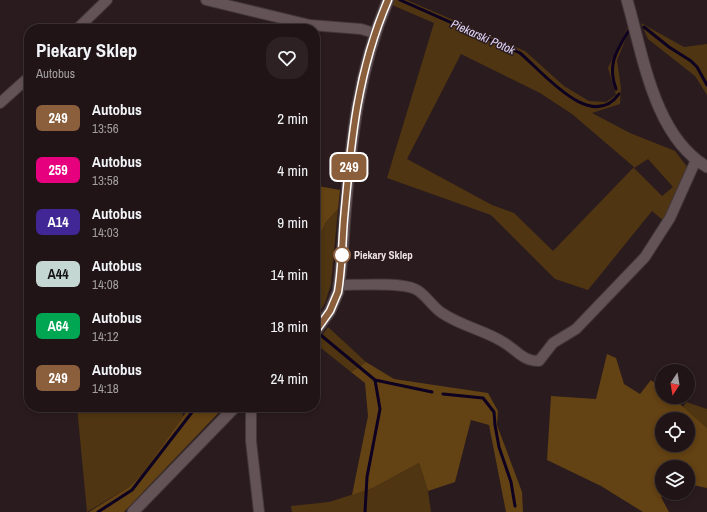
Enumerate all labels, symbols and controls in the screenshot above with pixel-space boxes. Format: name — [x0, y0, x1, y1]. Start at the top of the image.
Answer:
water label: Piekarski Potok — [448, 16, 519, 59]
text: Piekary Sklep — [36, 37, 137, 63]
button: heart — [266, 37, 308, 79]
text: Autobus — [36, 65, 75, 82]
text: Autobus — [92, 99, 142, 120]
text: 2 min — [277, 108, 308, 129]
text: 249 — [48, 109, 68, 127]
text: 13:56 — [92, 120, 119, 137]
text: Autobus — [92, 151, 142, 172]
line badge: 249 — [326, 154, 372, 180]
text: 249 — [339, 158, 359, 176]
text: 4 min — [277, 160, 308, 181]
text: 259 — [48, 161, 68, 179]
text: 13:58 — [92, 172, 119, 189]
text: Autobus — [92, 203, 142, 224]
text: 9 min — [277, 212, 308, 233]
text: A14 — [47, 213, 69, 231]
text: 14:03 — [92, 224, 119, 241]
marker: Piekary Sklep — [333, 246, 351, 264]
place label: Piekary Sklep — [354, 248, 413, 262]
text: Autobus — [92, 255, 142, 276]
text: 14 min — [270, 264, 308, 285]
text: A44 — [47, 265, 69, 283]
text: 14:08 — [92, 276, 119, 293]
text: Autobus — [92, 307, 142, 328]
text: 18 min — [270, 316, 308, 337]
text: A64 — [47, 317, 69, 335]
text: 14:12 — [92, 328, 119, 345]
text: Autobus — [92, 359, 142, 380]
north arrow — [655, 364, 695, 404]
map controls — [655, 364, 695, 500]
text: 24 min — [270, 368, 308, 389]
text: 249 — [48, 369, 68, 387]
text: 14:18 — [92, 380, 119, 397]
button: locate — [655, 412, 695, 452]
button: layers — [655, 460, 695, 500]

